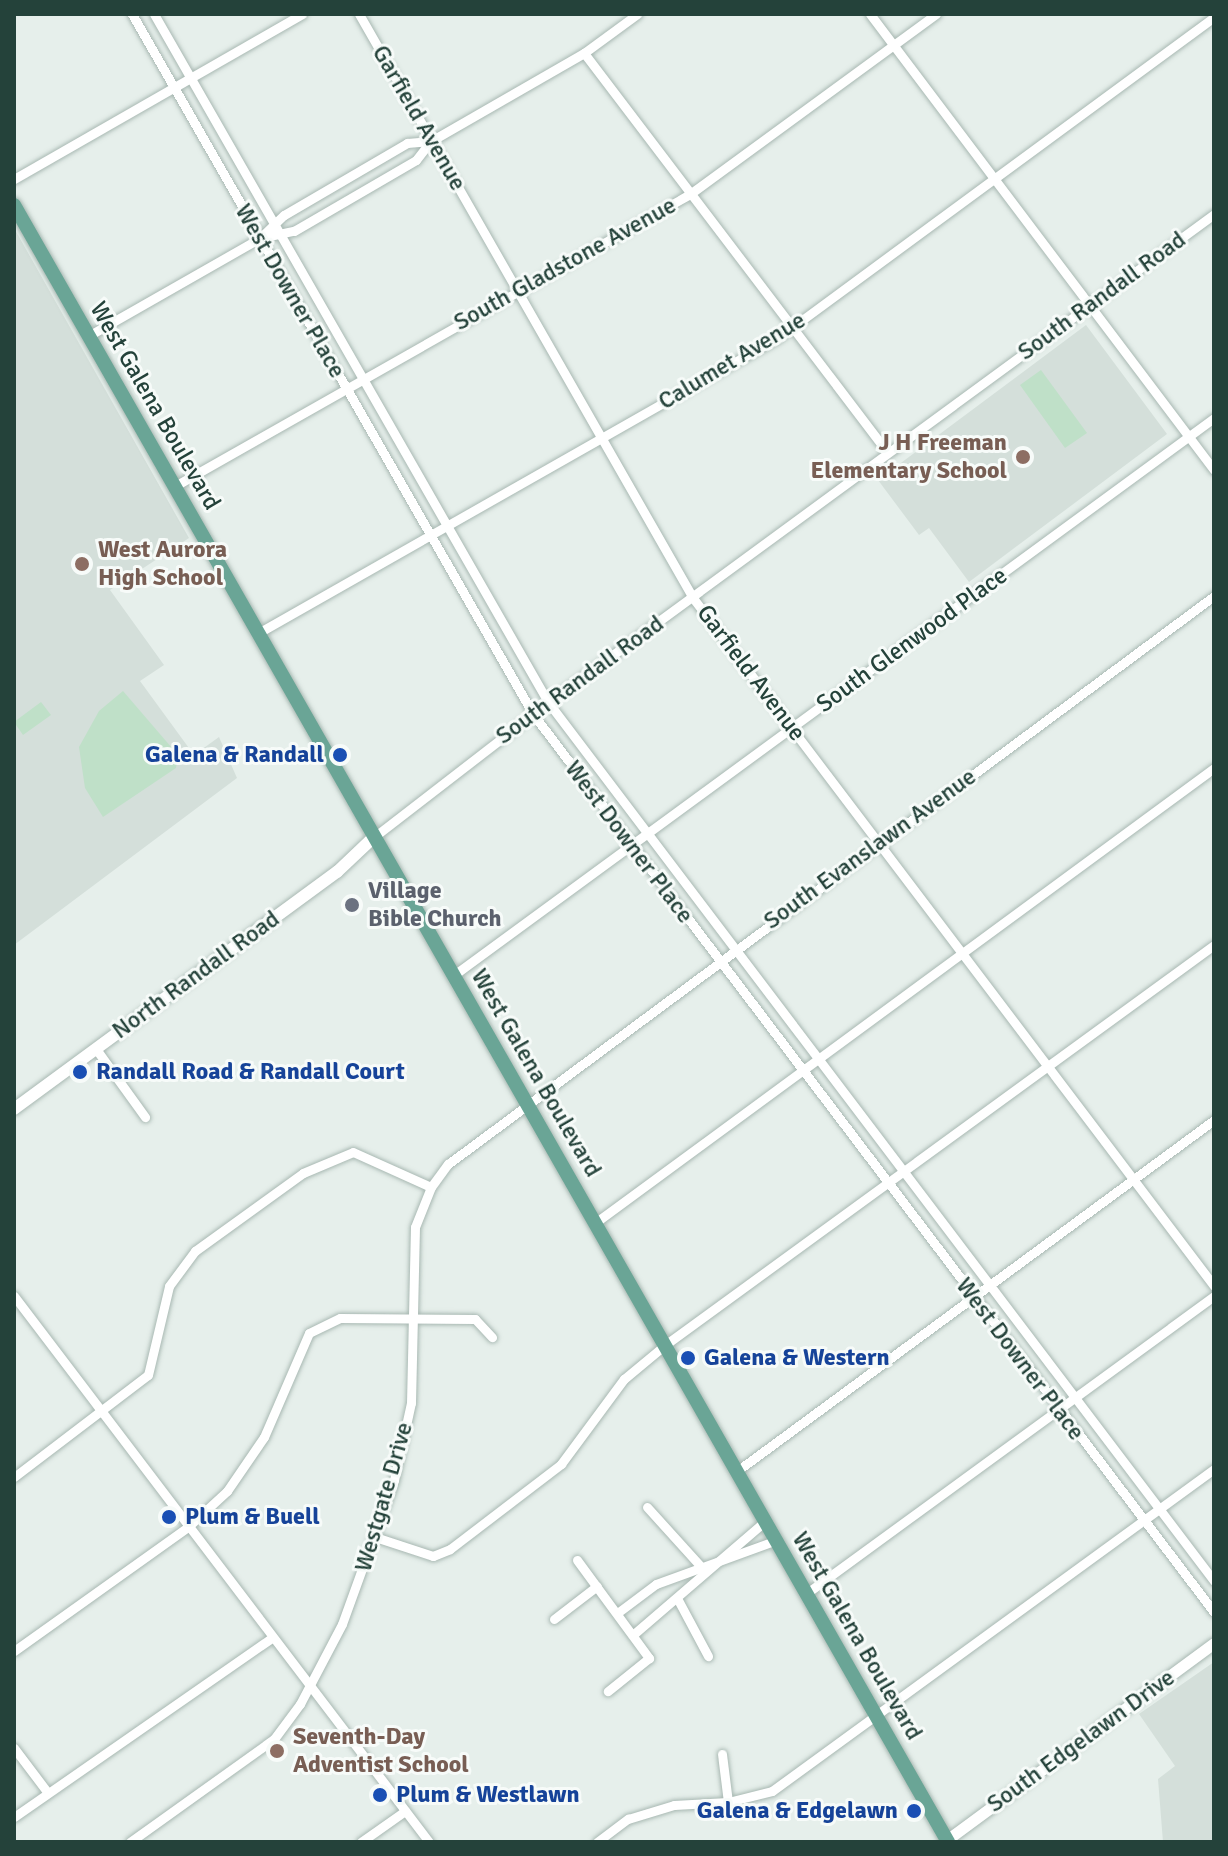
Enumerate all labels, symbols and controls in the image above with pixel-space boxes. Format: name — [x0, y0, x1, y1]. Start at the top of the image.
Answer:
street label: Garfield Avenue — [366, 40, 472, 196]
street label: South Gladstone Avenue — [449, 191, 681, 337]
street label: West Downer Place — [229, 199, 351, 383]
street label: South Randall Road — [1012, 225, 1192, 367]
street label: West Galena Boulevard — [84, 297, 226, 515]
street label: Calumet Avenue — [653, 306, 811, 416]
place label: J H Freeman Elementary School — [810, 429, 1007, 485]
marker: J H Freeman Elementary School — [1014, 448, 1032, 466]
place label: West Aurora High School — [98, 536, 227, 592]
marker: West Aurora High School — [73, 555, 91, 573]
street label: South Glenwood Place — [811, 561, 1013, 719]
street label: Garfield Avenue — [690, 599, 812, 747]
street label: South Randall Road — [490, 609, 670, 751]
place label: Galena & Randall — [145, 741, 324, 769]
marker: Galena & Randall — [331, 746, 349, 764]
street label: West Downer Place — [559, 755, 699, 929]
street label: South Evanslawn Avenue — [758, 762, 982, 936]
place label: Village Bible Church — [368, 877, 502, 933]
marker: Village Bible Church — [343, 896, 361, 914]
street label: North Randall Road — [107, 905, 285, 1045]
street label: West Galena Boulevard — [465, 964, 607, 1182]
place label: Randall Road & Randall Court — [96, 1058, 405, 1086]
marker: Randall Road & Randall Court — [71, 1063, 89, 1081]
street label: West Downer Place — [950, 1272, 1090, 1446]
place label: Galena & Western — [704, 1344, 890, 1372]
marker: Galena & Western — [679, 1349, 697, 1367]
street label: Westgate Drive — [349, 1419, 419, 1575]
place label: Plum & Buell — [185, 1503, 320, 1531]
marker: Plum & Buell — [160, 1508, 178, 1526]
street label: West Galena Boulevard — [786, 1527, 928, 1745]
street label: South Edgelawn Drive — [982, 1663, 1180, 1819]
place label: Seventh-Day Adventist School — [293, 1723, 469, 1779]
marker: Seventh-Day Adventist School — [268, 1742, 286, 1760]
place label: Plum & Westlawn — [396, 1781, 580, 1809]
marker: Plum & Westlawn — [371, 1786, 389, 1804]
place label: Galena & Edgelawn — [697, 1797, 898, 1825]
marker: Galena & Edgelawn — [905, 1802, 923, 1820]

